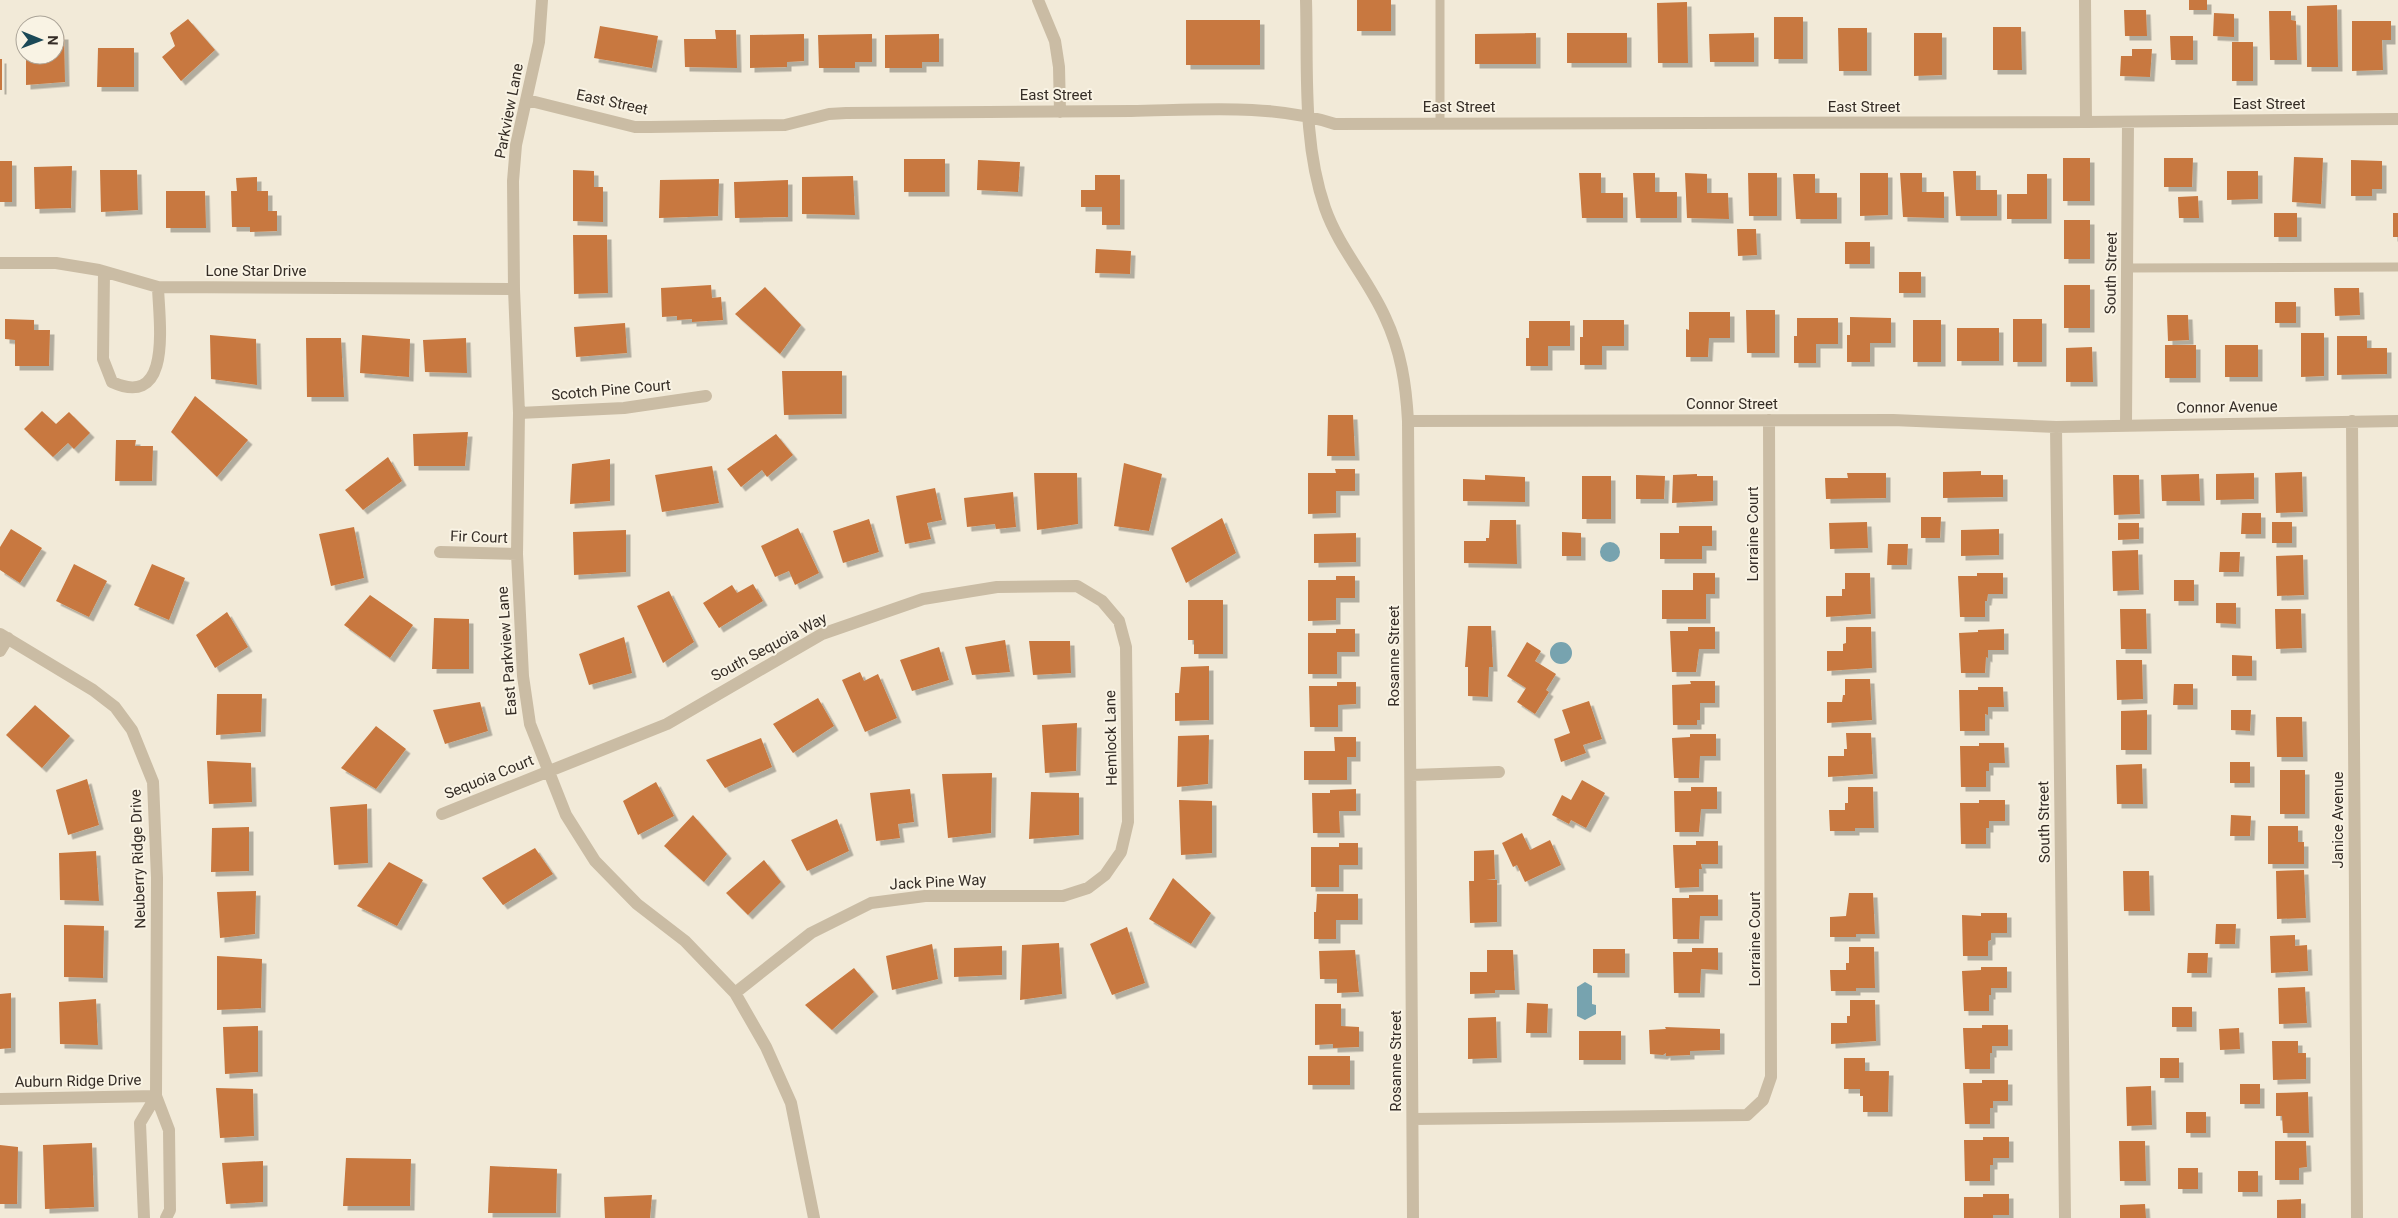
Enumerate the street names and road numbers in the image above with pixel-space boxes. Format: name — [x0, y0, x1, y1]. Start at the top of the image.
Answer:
street label: Parkview Lane — [491, 62, 527, 160]
street label: East Street — [575, 86, 649, 118]
street label: East Street — [1020, 86, 1092, 104]
street label: East Street — [2233, 95, 2305, 113]
street label: East Street — [1423, 98, 1495, 116]
street label: East Street — [1828, 98, 1900, 116]
street label: South Street — [2101, 232, 2121, 314]
street label: Lone Star Drive — [205, 262, 307, 280]
street label: Scotch Pine Court — [550, 376, 672, 404]
street label: Connor Street — [1686, 395, 1778, 413]
street label: Connor Avenue — [2176, 397, 2278, 417]
street label: Lorraine Court — [1744, 486, 1762, 582]
street label: Fir Court — [450, 527, 508, 547]
street label: East Parkview Lane — [493, 586, 520, 716]
street label: Rosanne Street — [1385, 605, 1403, 707]
street label: South Sequoia Way — [708, 609, 830, 685]
street label: Hemlock Lane — [1101, 690, 1121, 786]
street label: Sequoia Court — [442, 751, 536, 803]
street label: Janice Avenue — [2329, 771, 2347, 868]
street label: South Street — [2034, 781, 2054, 863]
street label: Neuberry Ridge Drive — [127, 789, 149, 929]
street label: Jack Pine Way — [889, 870, 987, 894]
street label: Lorraine Court — [1746, 891, 1764, 987]
street label: Rosanne Street — [1387, 1010, 1405, 1112]
street label: Auburn Ridge Drive — [14, 1071, 142, 1091]

